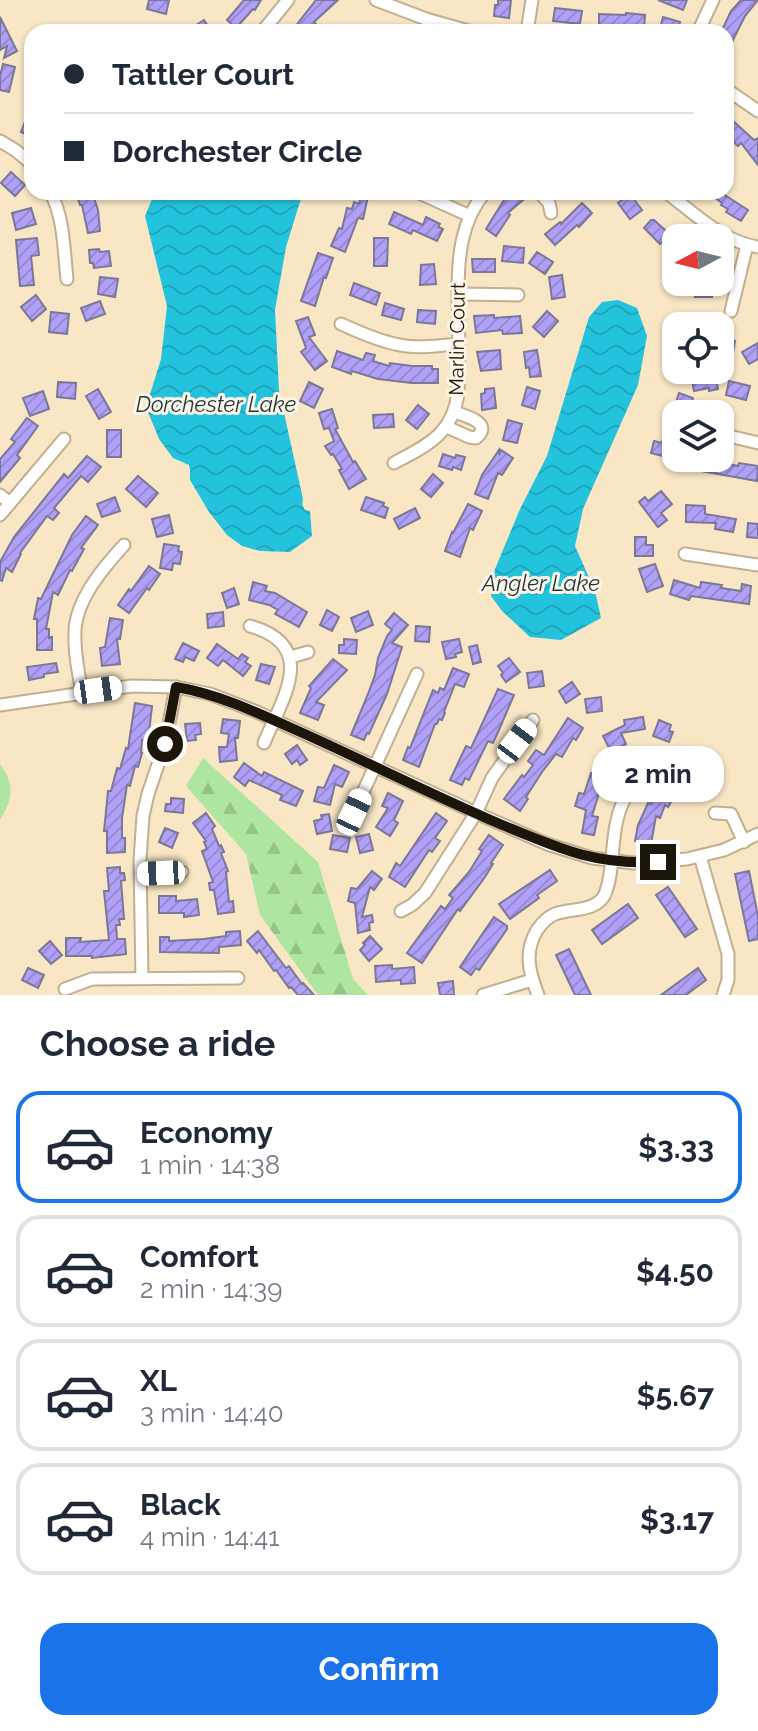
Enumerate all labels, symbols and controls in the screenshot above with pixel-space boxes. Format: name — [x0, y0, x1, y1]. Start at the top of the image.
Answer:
text: Tattler Court — [112, 57, 294, 92]
text: Dorchester Circle — [112, 134, 362, 169]
north arrow — [662, 224, 734, 296]
map controls — [662, 224, 734, 472]
street label: Marlin Court — [444, 282, 470, 396]
button: locate — [662, 312, 734, 384]
water label: Dorchester Lake — [136, 391, 296, 417]
button: layers — [662, 400, 734, 472]
water label: Angler Lake — [481, 570, 600, 596]
car — [73, 675, 123, 705]
car — [493, 715, 541, 767]
route start — [147, 726, 183, 762]
callout: 2 min — [592, 746, 724, 802]
text: 2 min — [624, 759, 692, 789]
car — [333, 785, 375, 839]
route end — [640, 844, 676, 880]
car — [137, 860, 185, 886]
text: Choose a ride — [40, 1022, 275, 1064]
icon: car — [44, 1111, 116, 1183]
text: Economy — [140, 1115, 273, 1150]
text: $3.33 — [638, 1130, 714, 1165]
text: 1 min · 14:38 — [140, 1150, 280, 1180]
icon: car — [44, 1235, 116, 1307]
text: Comfort — [140, 1239, 259, 1274]
text: $4.50 — [636, 1254, 714, 1289]
text: 2 min · 14:39 — [140, 1274, 282, 1304]
icon: car — [44, 1359, 116, 1431]
text: XL — [140, 1363, 177, 1398]
text: $5.67 — [637, 1378, 714, 1413]
text: 3 min · 14:40 — [140, 1398, 284, 1428]
icon: car — [44, 1483, 116, 1555]
text: Black — [140, 1487, 221, 1522]
text: $3.17 — [640, 1502, 714, 1537]
text: 4 min · 14:41 — [140, 1522, 279, 1552]
button: Confirm — [40, 1623, 718, 1715]

